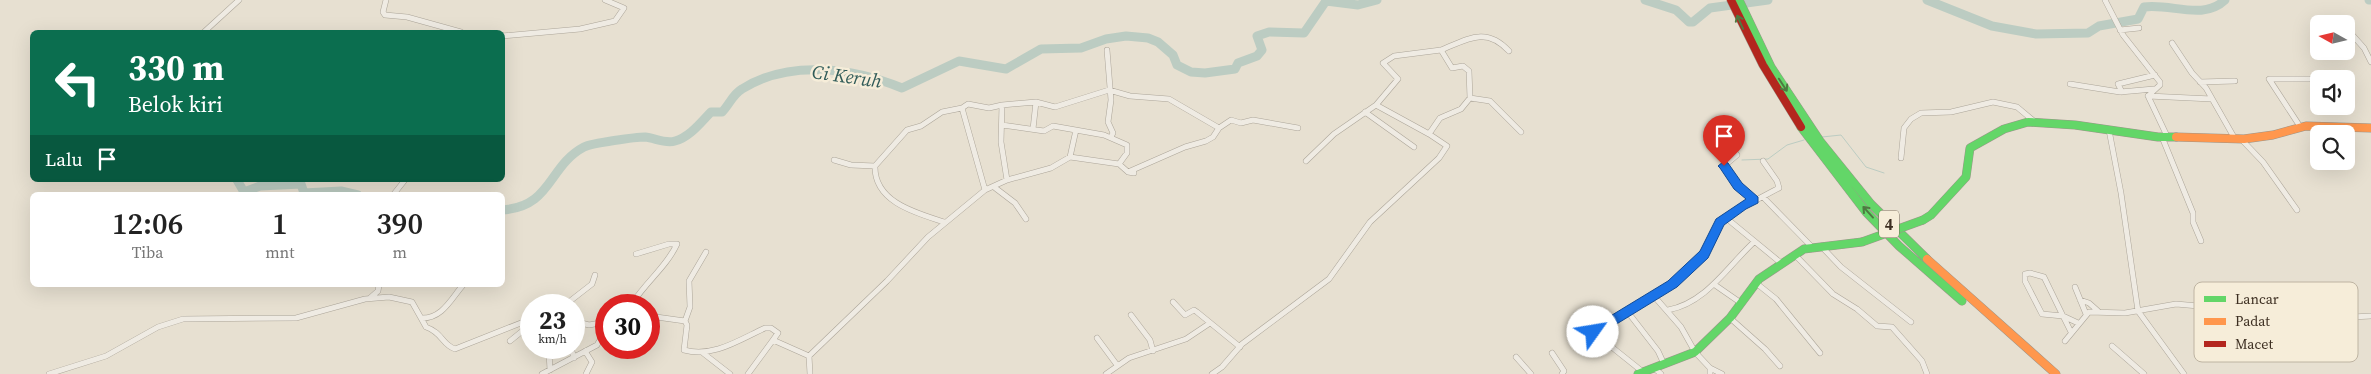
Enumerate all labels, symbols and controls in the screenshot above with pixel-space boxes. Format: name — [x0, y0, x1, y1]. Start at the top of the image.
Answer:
one-way arrow — [1734, 15, 1744, 30]
north arrow — [2310, 15, 2355, 60]
map controls — [2310, 15, 2355, 170]
text: 330 m — [128, 44, 224, 92]
icon: left — [45, 50, 110, 115]
water label: Ci Keruh — [810, 58, 884, 94]
button: sound — [2310, 70, 2355, 115]
one-way arrow — [1778, 78, 1788, 92]
text: Belok kiri — [128, 89, 223, 119]
pin — [1703, 115, 1745, 166]
icon: arrive — [1710, 122, 1738, 150]
button: search — [2310, 125, 2355, 170]
icon: arrive — [93, 145, 121, 173]
text: Lalu — [45, 146, 83, 172]
text: 12:06 — [112, 203, 183, 244]
text: 1 — [272, 203, 288, 244]
text: 390 — [376, 203, 423, 244]
one-way arrow — [1862, 206, 1873, 219]
road number: 4 — [1879, 210, 1899, 238]
text: Tiba — [132, 241, 163, 263]
text: mnt — [265, 241, 294, 263]
text: m — [392, 241, 407, 263]
legend — [2194, 282, 2358, 362]
text: Lancar — [2235, 289, 2279, 309]
speed limit sign: 30 — [595, 294, 660, 359]
text: 23 — [539, 303, 566, 337]
position arrow — [1566, 305, 1618, 357]
text: Padat — [2235, 311, 2270, 331]
text: km/h — [538, 331, 567, 347]
text: Macet — [2235, 334, 2273, 354]

